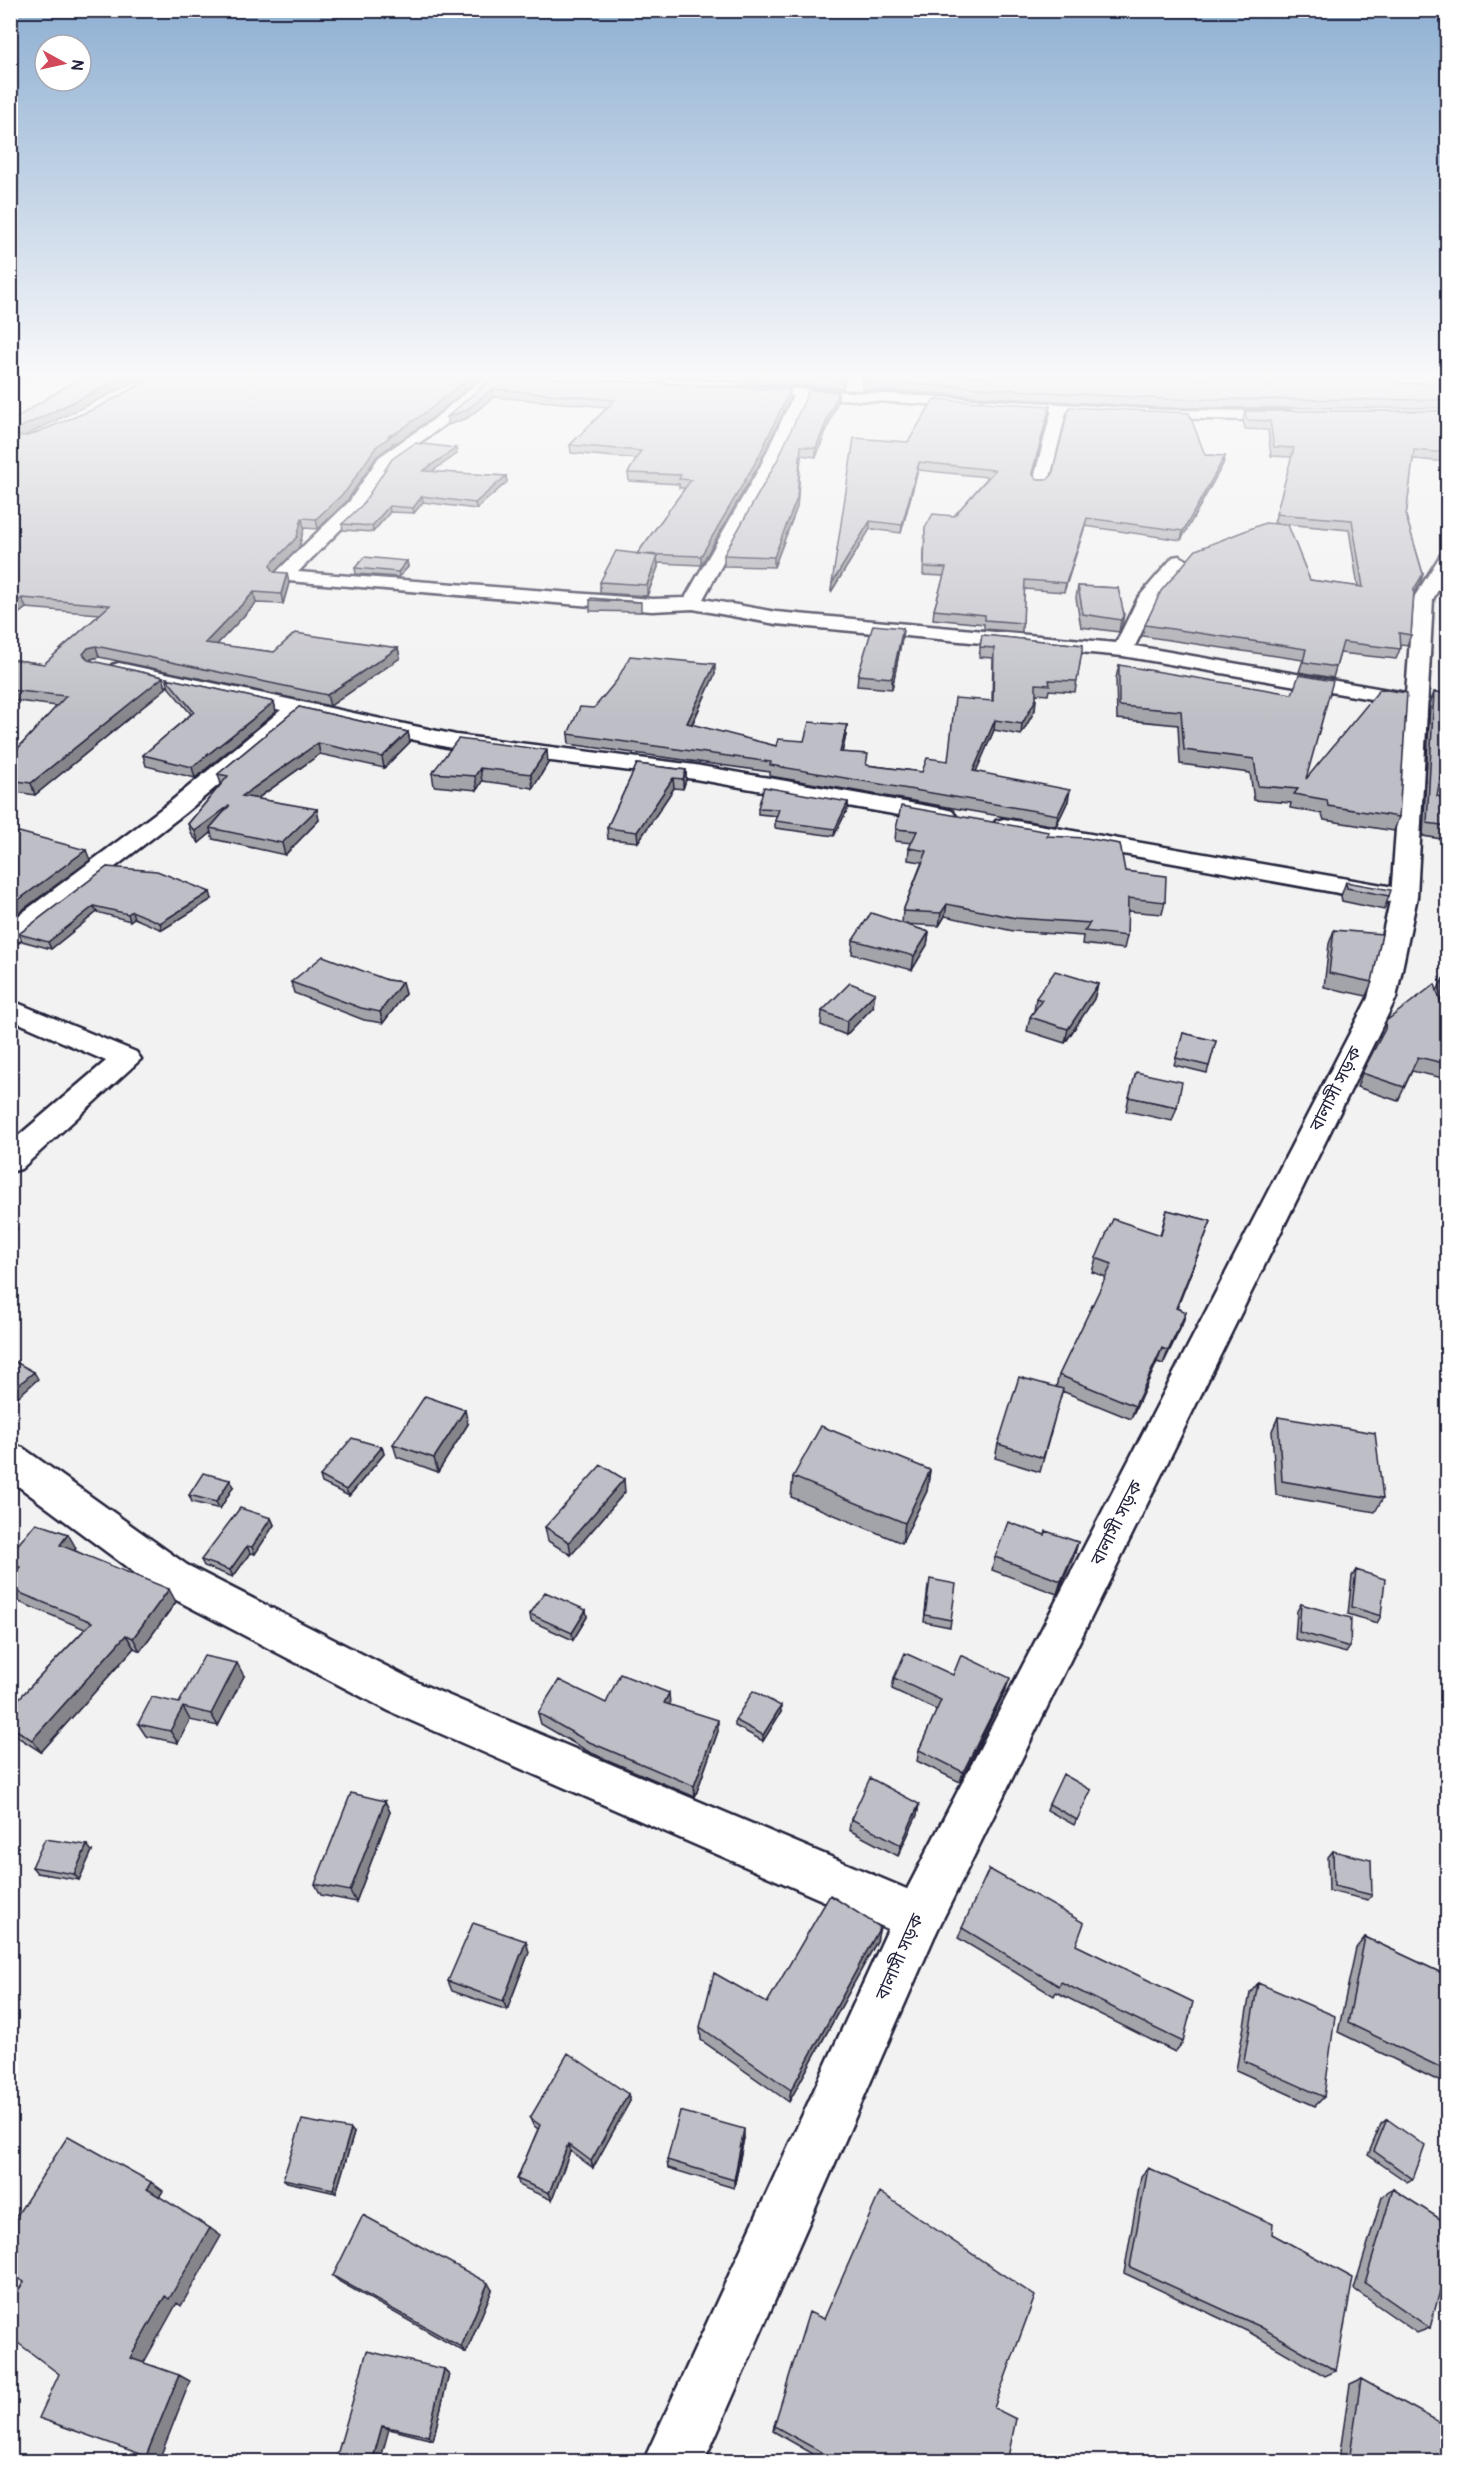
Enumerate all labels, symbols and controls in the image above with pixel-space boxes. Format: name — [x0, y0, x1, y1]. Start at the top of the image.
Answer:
north arrow — [33, 33, 93, 93]
text: N — [66, 58, 88, 72]
street label: বালাসী সড়ক — [1304, 1042, 1367, 1136]
street label: বালাসী সড়ক — [1085, 1476, 1148, 1570]
street label: বালাসী সড়ক — [870, 1910, 929, 2005]

